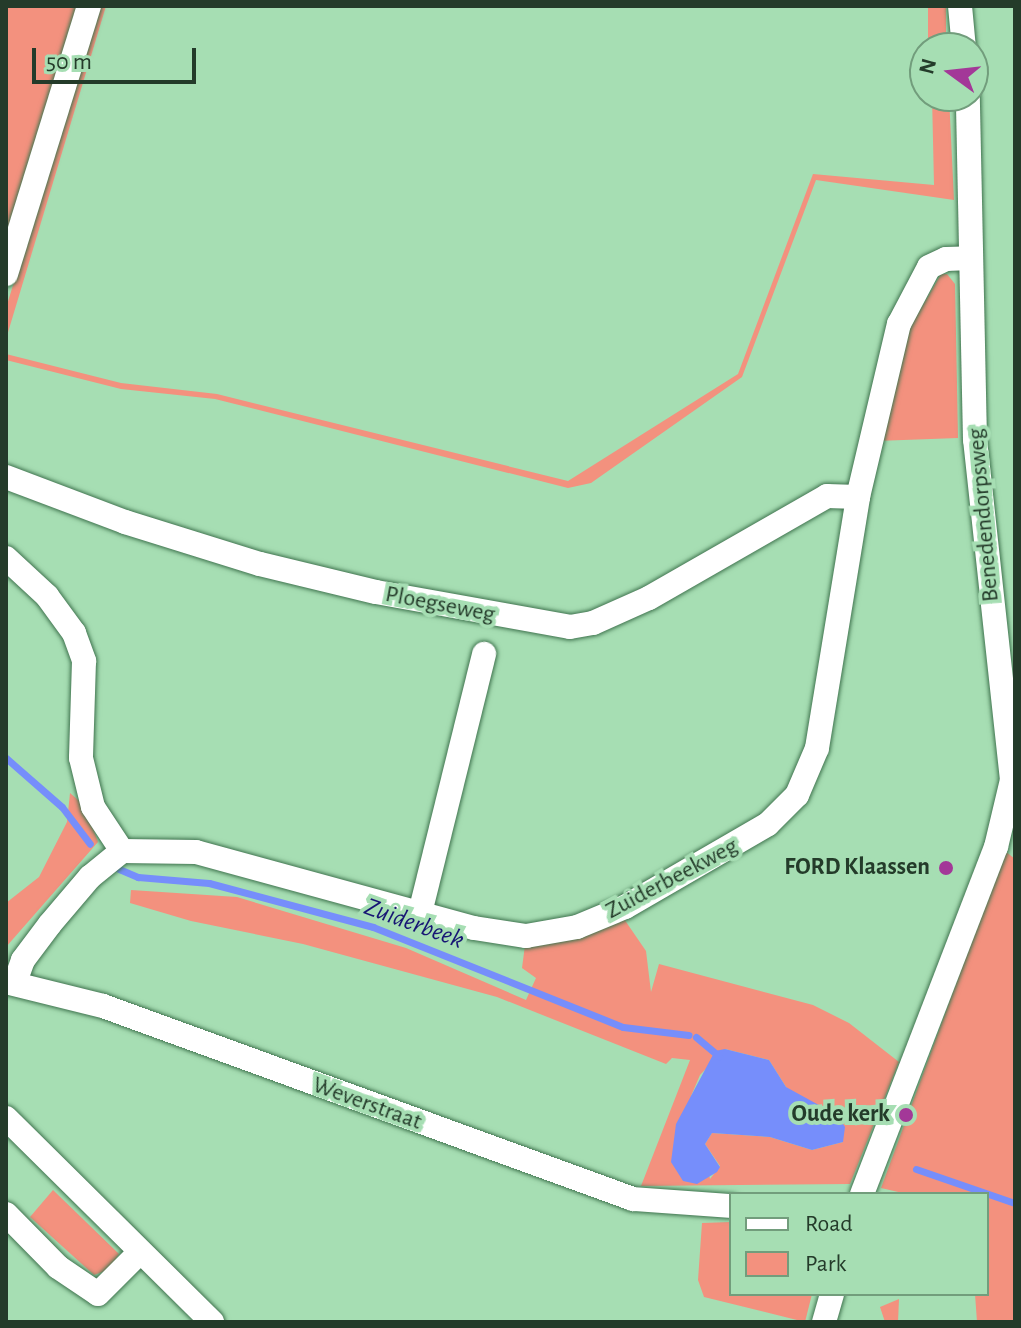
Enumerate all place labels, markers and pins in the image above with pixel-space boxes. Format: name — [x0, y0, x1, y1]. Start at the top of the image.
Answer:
place label: FORD Klaassen — [784, 854, 930, 882]
marker: FORD Klaassen — [937, 859, 955, 877]
place label: Oude kerk — [792, 1101, 890, 1129]
marker: Oude kerk — [897, 1106, 915, 1124]

